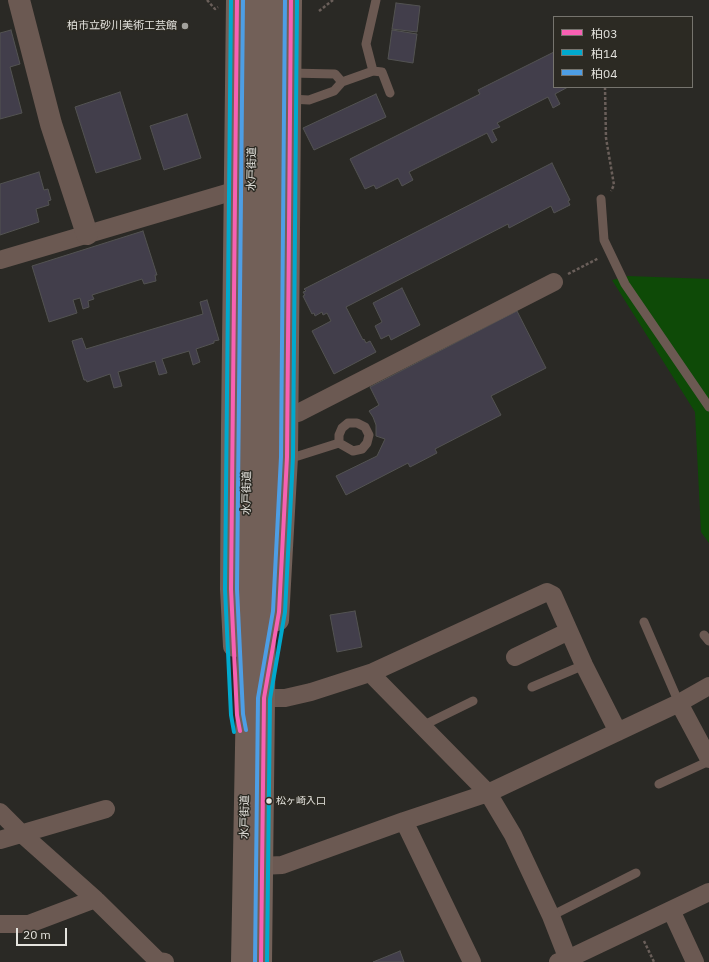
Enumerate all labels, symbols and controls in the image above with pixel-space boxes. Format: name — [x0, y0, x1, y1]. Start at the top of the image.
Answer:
legend — [553, 16, 693, 88]
place label: 柏市立砂川美術工芸館 — [67, 19, 177, 33]
marker: 柏市立砂川美術工芸館 — [180, 21, 190, 31]
text: 柏03 — [591, 26, 617, 41]
text: 柏14 — [591, 46, 617, 61]
text: 柏04 — [591, 66, 617, 81]
street label: 水戸街道 — [245, 147, 259, 191]
street label: 水戸街道 — [240, 471, 254, 515]
street label: 水戸街道 — [238, 795, 252, 839]
place label: 松ヶ崎入口 — [276, 795, 326, 807]
marker: 松ヶ崎入口 — [264, 796, 274, 806]
scale bar — [18, 920, 69, 946]
text: 20 m — [23, 927, 51, 942]

